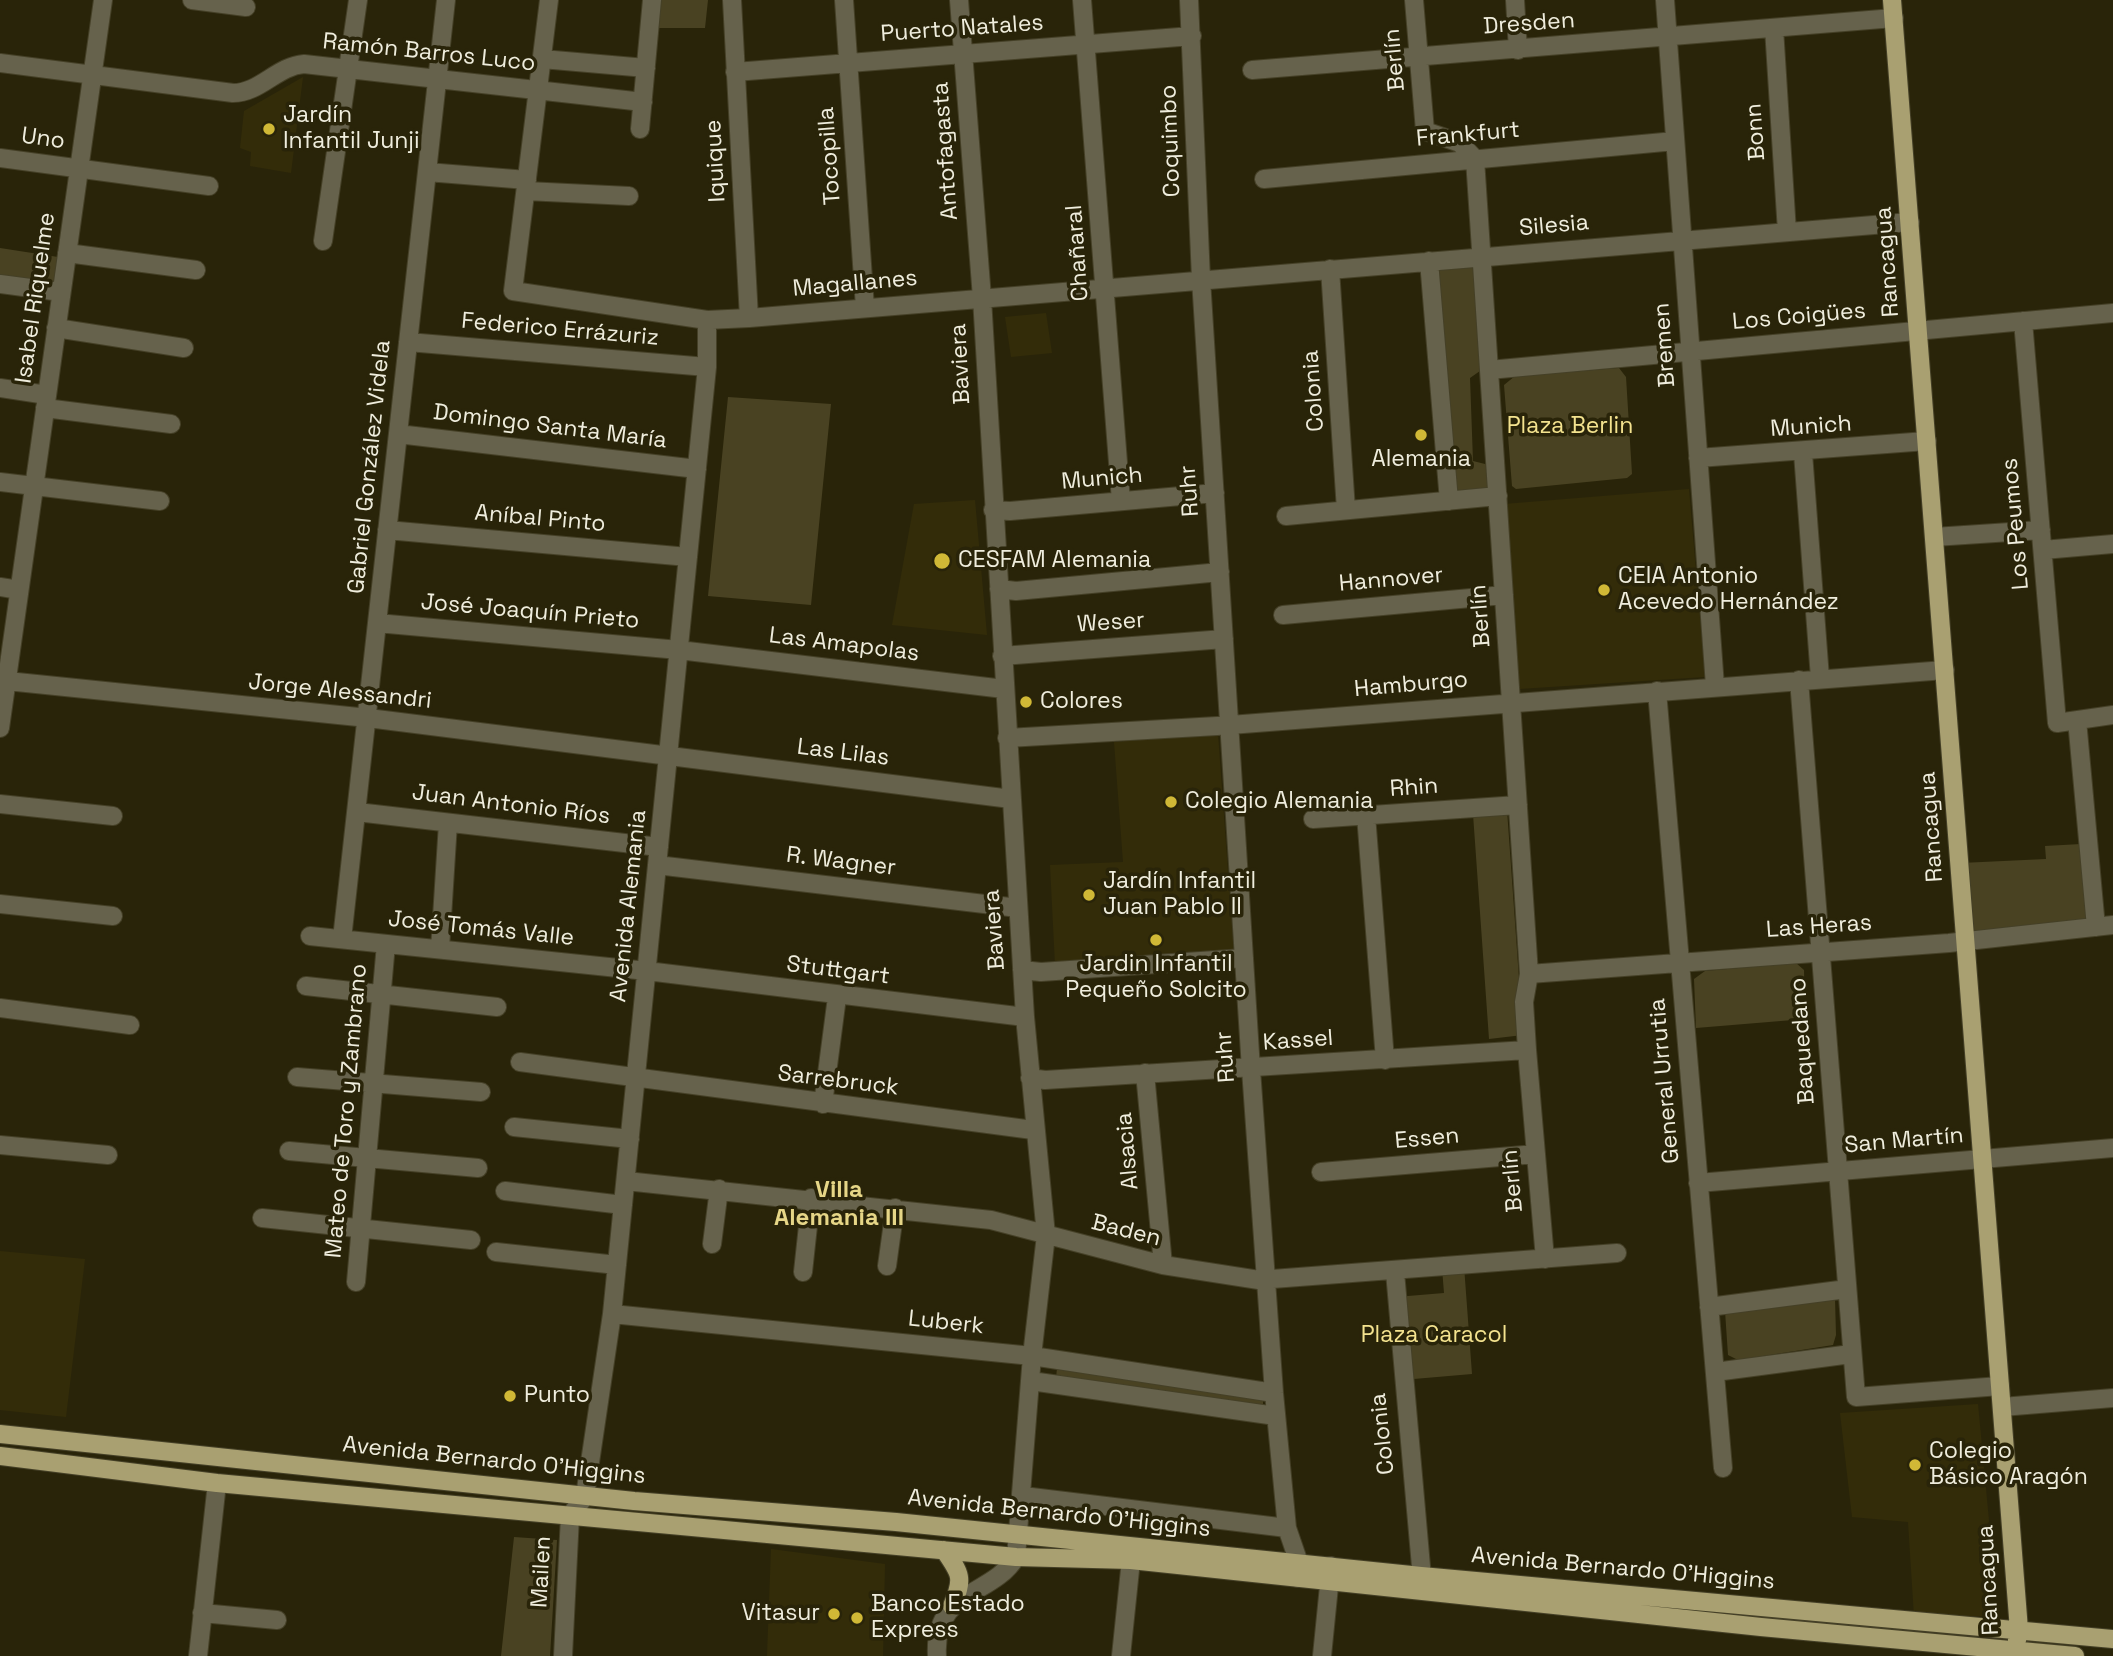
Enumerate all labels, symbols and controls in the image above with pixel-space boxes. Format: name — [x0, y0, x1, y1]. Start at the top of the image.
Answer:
street label: Dresden — [1482, 7, 1576, 41]
street label: Puerto Natales — [880, 10, 1044, 48]
street label: Berlín — [1379, 27, 1411, 93]
street label: Ramón Barros Luco — [321, 28, 537, 78]
street label: Antofagasta — [927, 81, 965, 221]
street label: Coquimbo — [1155, 84, 1187, 198]
place label: Jardín Infantil Junji — [283, 102, 420, 156]
street label: Bonn — [1740, 102, 1772, 162]
street label: Tocopilla — [813, 106, 847, 206]
street label: Frankfurt — [1415, 117, 1521, 153]
street label: Iquique — [700, 119, 732, 203]
marker: Jardín Infantil Junji — [261, 121, 277, 137]
street label: Uno — [19, 122, 67, 156]
street label: Chañaral — [1061, 204, 1095, 302]
street label: Rancagua — [1870, 206, 1906, 318]
street label: Silesia — [1518, 209, 1590, 243]
street label: Isabel Riquelme — [10, 211, 62, 385]
street label: Magallanes — [791, 265, 919, 303]
street label: Los Coigües — [1731, 297, 1867, 337]
street label: Bremen — [1648, 302, 1682, 388]
street label: Federico Errázuriz — [460, 308, 660, 352]
street label: Baviera — [945, 323, 977, 405]
street label: Gabriel González Videla — [343, 339, 397, 595]
street label: Colonia — [1297, 349, 1331, 433]
street label: Domingo Santa María — [432, 399, 668, 455]
street label: Munich — [1769, 410, 1853, 444]
park label: Plaza Berlin — [1507, 413, 1633, 441]
marker: Alemania — [1413, 427, 1429, 443]
place label: Alemania — [1371, 446, 1471, 474]
street label: Los Peumos — [1997, 457, 2035, 591]
street label: Munich — [1060, 462, 1144, 496]
street label: Ruhr — [1174, 464, 1206, 518]
street label: Aníbal Pinto — [473, 500, 607, 538]
place label: CESFAM Alemania — [958, 547, 1151, 575]
marker: CESFAM Alemania — [932, 551, 952, 571]
street label: Hannover — [1338, 562, 1444, 598]
place label: CEIA Antonio Acevedo Hernández — [1618, 563, 1839, 617]
marker: CEIA Antonio Acevedo Hernández — [1596, 582, 1612, 598]
street label: Berlín — [1465, 584, 1497, 648]
street label: José Joaquín Prieto — [420, 589, 640, 635]
street label: Weser — [1076, 607, 1146, 639]
street label: Las Amapolas — [767, 622, 921, 668]
street label: Hamburgo — [1353, 666, 1469, 704]
street label: Jorge Alessandri — [247, 669, 433, 715]
place label: Colores — [1040, 688, 1123, 716]
marker: Colores — [1018, 694, 1034, 710]
street label: Las Lilas — [795, 734, 891, 772]
street label: Rancagua — [1914, 771, 1950, 883]
street label: Rhin — [1389, 773, 1439, 803]
street label: Juan Antonio Ríos — [410, 779, 612, 831]
place label: Colegio Alemania — [1185, 788, 1373, 816]
marker: Colegio Alemania — [1163, 794, 1179, 810]
street label: Avenida Alemania — [605, 809, 653, 1003]
street label: R. Wagner — [785, 842, 897, 882]
place label: Jardín Infantil Juan Pablo II — [1103, 868, 1256, 922]
marker: Jardín Infantil Juan Pablo II — [1081, 887, 1097, 903]
street label: Baviera — [978, 889, 1012, 971]
street label: José Tomás Valle — [387, 906, 575, 952]
street label: Las Heras — [1765, 910, 1873, 944]
marker: Jardin Infantil Pequeño Solcito — [1148, 932, 1164, 948]
street label: Stuttgart — [785, 951, 891, 991]
place label: Jardin Infantil Pequeño Solcito — [1065, 951, 1247, 1005]
street label: Mateo de Toro y Zambrano — [320, 963, 374, 1259]
street label: Baquedano — [1785, 977, 1821, 1105]
street label: General Urrutia — [1644, 997, 1686, 1165]
street label: Kassel — [1262, 1025, 1334, 1057]
street label: Ruhr — [1210, 1030, 1242, 1084]
street label: Sarrebruck — [776, 1060, 900, 1102]
street label: Alsacia — [1111, 1111, 1145, 1191]
street label: Essen — [1393, 1122, 1461, 1156]
street label: San Martín — [1843, 1122, 1965, 1160]
street label: Berlín — [1497, 1148, 1529, 1214]
district label: Villa Alemania III — [774, 1176, 904, 1232]
street label: Baden — [1088, 1209, 1164, 1253]
street label: Luberk — [907, 1305, 985, 1341]
park label: Plaza Caracol — [1361, 1322, 1507, 1350]
place label: Punto — [524, 1382, 590, 1410]
marker: Punto — [502, 1388, 518, 1404]
street label: Colonia — [1365, 1392, 1401, 1476]
street label: Avenida Bernardo O'Higgins — [341, 1431, 647, 1491]
place label: Colegio Básico Aragón — [1929, 1438, 2088, 1492]
marker: Colegio Básico Aragón — [1907, 1457, 1923, 1473]
street label: Avenida Bernardo O'Higgins — [906, 1484, 1212, 1544]
street label: Rancagua — [1972, 1524, 2006, 1636]
street label: Mailen — [526, 1535, 558, 1609]
street label: Avenida Bernardo O'Higgins — [1470, 1542, 1776, 1596]
place label: Banco Estado Express — [871, 1591, 1025, 1645]
place label: Vitasur — [742, 1600, 820, 1628]
marker: Vitasur — [826, 1606, 842, 1622]
marker: Banco Estado Express — [849, 1610, 865, 1626]

